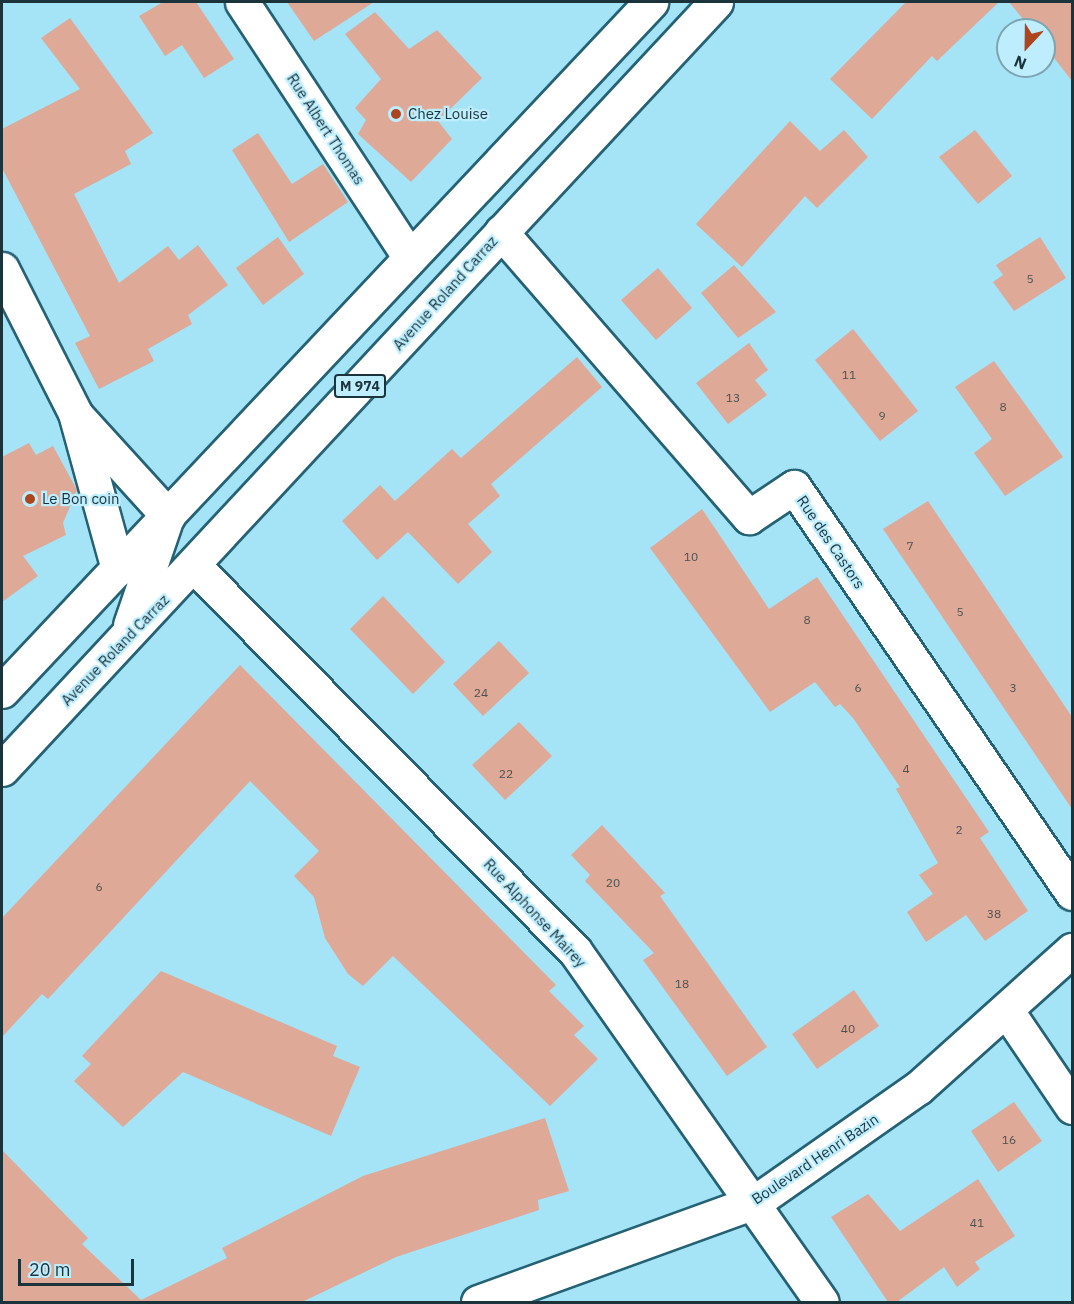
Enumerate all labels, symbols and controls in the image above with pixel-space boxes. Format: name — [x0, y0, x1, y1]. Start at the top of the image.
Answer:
north arrow — [996, 18, 1056, 78]
text: N — [1011, 51, 1029, 74]
street label: Rue Albert Thomas — [283, 70, 369, 188]
place label: Chez Louise — [408, 105, 488, 123]
marker: Chez Louise — [389, 107, 403, 121]
street label: Avenue Roland Carraz — [389, 232, 501, 354]
house number: 5 — [1026, 272, 1034, 286]
house number: 11 — [842, 368, 856, 382]
road number: M 974 — [333, 375, 387, 397]
house number: 13 — [726, 391, 740, 405]
house number: 8 — [999, 400, 1007, 414]
house number: 9 — [878, 409, 886, 423]
place label: Le Bon coin — [42, 490, 120, 508]
marker: Le Bon coin — [23, 492, 37, 506]
street label: Rue des Castors — [793, 492, 869, 592]
house number: 7 — [906, 539, 914, 553]
house number: 10 — [684, 550, 698, 564]
street label: Avenue Roland Carraz — [57, 591, 173, 709]
house number: 5 — [956, 605, 964, 619]
house number: 8 — [803, 613, 811, 627]
house number: 6 — [854, 681, 862, 695]
house number: 3 — [1009, 681, 1017, 695]
house number: 24 — [474, 686, 488, 700]
house number: 4 — [902, 762, 910, 776]
house number: 22 — [499, 767, 513, 781]
house number: 2 — [955, 823, 963, 837]
street label: Rue Alphonse Mairey — [480, 855, 590, 971]
house number: 20 — [606, 876, 620, 890]
house number: 6 — [95, 880, 103, 894]
house number: 38 — [987, 907, 1001, 921]
house number: 18 — [675, 977, 689, 991]
house number: 40 — [841, 1022, 855, 1036]
street label: Boulevard Henri Bazin — [748, 1110, 882, 1208]
house number: 16 — [1002, 1133, 1016, 1147]
house number: 41 — [970, 1216, 984, 1230]
scale bar — [21, 1247, 136, 1285]
text: 20 m — [29, 1258, 71, 1281]

